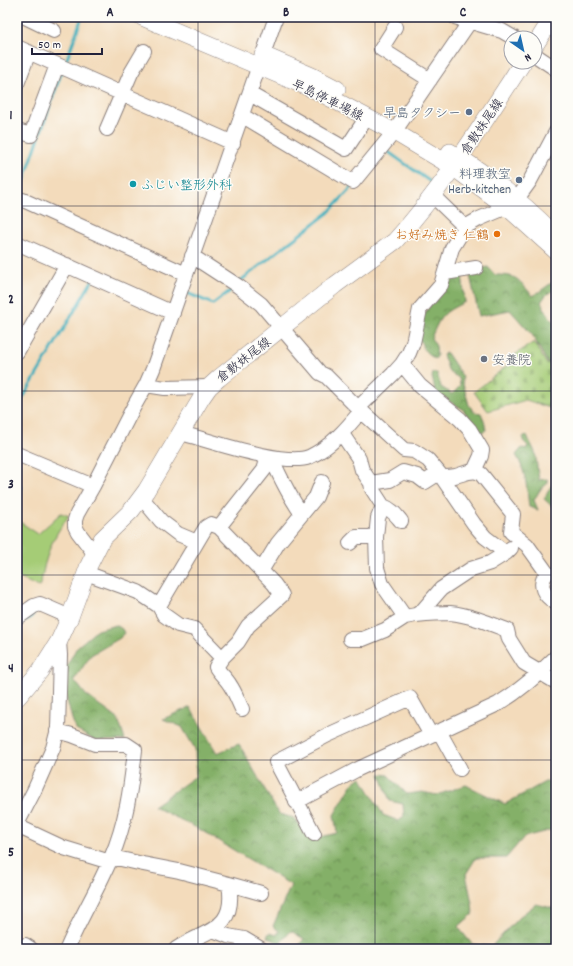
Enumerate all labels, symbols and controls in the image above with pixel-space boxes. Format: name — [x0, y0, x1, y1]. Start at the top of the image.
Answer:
text: A — [106, 4, 114, 23]
text: B — [283, 4, 289, 23]
text: C — [460, 4, 467, 23]
scale bar — [32, 30, 102, 56]
north arrow — [503, 30, 543, 70]
text: 50 m — [38, 37, 61, 54]
text: N — [520, 48, 534, 65]
street label: 早島停車場線 — [288, 76, 367, 127]
street label: 倉敷妹尾線 — [457, 94, 510, 160]
place label: 早島タクシー — [383, 105, 461, 124]
text: 1 — [10, 107, 13, 126]
marker: 早島タクシー — [464, 107, 474, 117]
place label: 料理教室 Herb-kitchen — [448, 166, 511, 200]
marker: 料理教室 Herb-kitchen — [514, 175, 524, 185]
place label: ふじい整形外科 — [141, 177, 232, 196]
marker: ふじい整形外科 — [128, 179, 138, 189]
place label: お好み焼き 仁鶴 — [395, 227, 489, 246]
marker: お好み焼き 仁鶴 — [492, 229, 502, 239]
text: 2 — [8, 291, 14, 310]
street label: 倉敷妹尾線 — [213, 333, 277, 388]
place label: 安養院 — [492, 352, 531, 371]
marker: 安養院 — [479, 354, 489, 364]
text: 3 — [8, 476, 14, 495]
text: 4 — [8, 660, 14, 679]
text: 5 — [8, 844, 14, 863]

